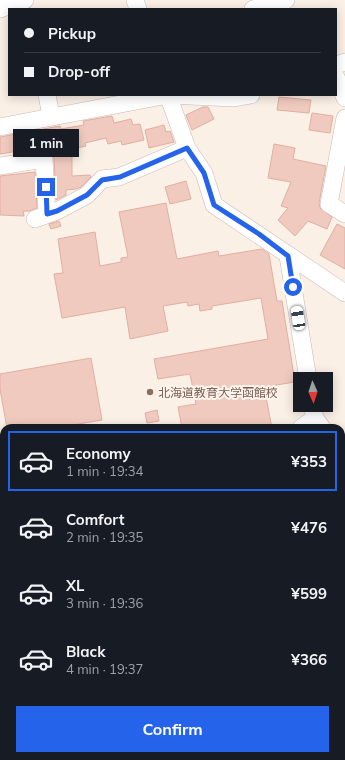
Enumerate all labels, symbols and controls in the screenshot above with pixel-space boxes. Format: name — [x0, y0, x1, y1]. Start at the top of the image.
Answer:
text: Pickup — [48, 24, 96, 43]
text: Drop-off — [48, 62, 110, 81]
callout: 1 min — [13, 129, 79, 157]
text: 1 min — [29, 135, 63, 151]
route end — [37, 178, 55, 196]
route start — [284, 278, 302, 296]
car — [290, 305, 306, 331]
north arrow — [293, 372, 333, 412]
map controls — [293, 372, 333, 412]
place label: 北海道教育大学函館校 — [158, 385, 278, 400]
marker: 北海道教育大学函館校 — [145, 387, 155, 397]
icon: car — [18, 443, 54, 479]
text: Economy — [66, 444, 131, 463]
text: ¥353 — [291, 452, 327, 471]
text: 1 min · 19:34 — [66, 463, 143, 479]
icon: car — [18, 509, 54, 545]
text: Comfort — [66, 510, 124, 529]
text: ¥476 — [291, 518, 327, 537]
text: 2 min · 19:35 — [66, 529, 143, 545]
icon: car — [18, 575, 54, 611]
text: XL — [66, 576, 84, 595]
text: ¥599 — [291, 584, 327, 603]
text: 3 min · 19:36 — [66, 595, 143, 611]
icon: car — [18, 641, 54, 677]
text: Black — [66, 642, 105, 661]
text: ¥366 — [291, 650, 327, 669]
text: 4 min · 19:37 — [66, 661, 143, 677]
button: Confirm — [16, 706, 329, 752]

